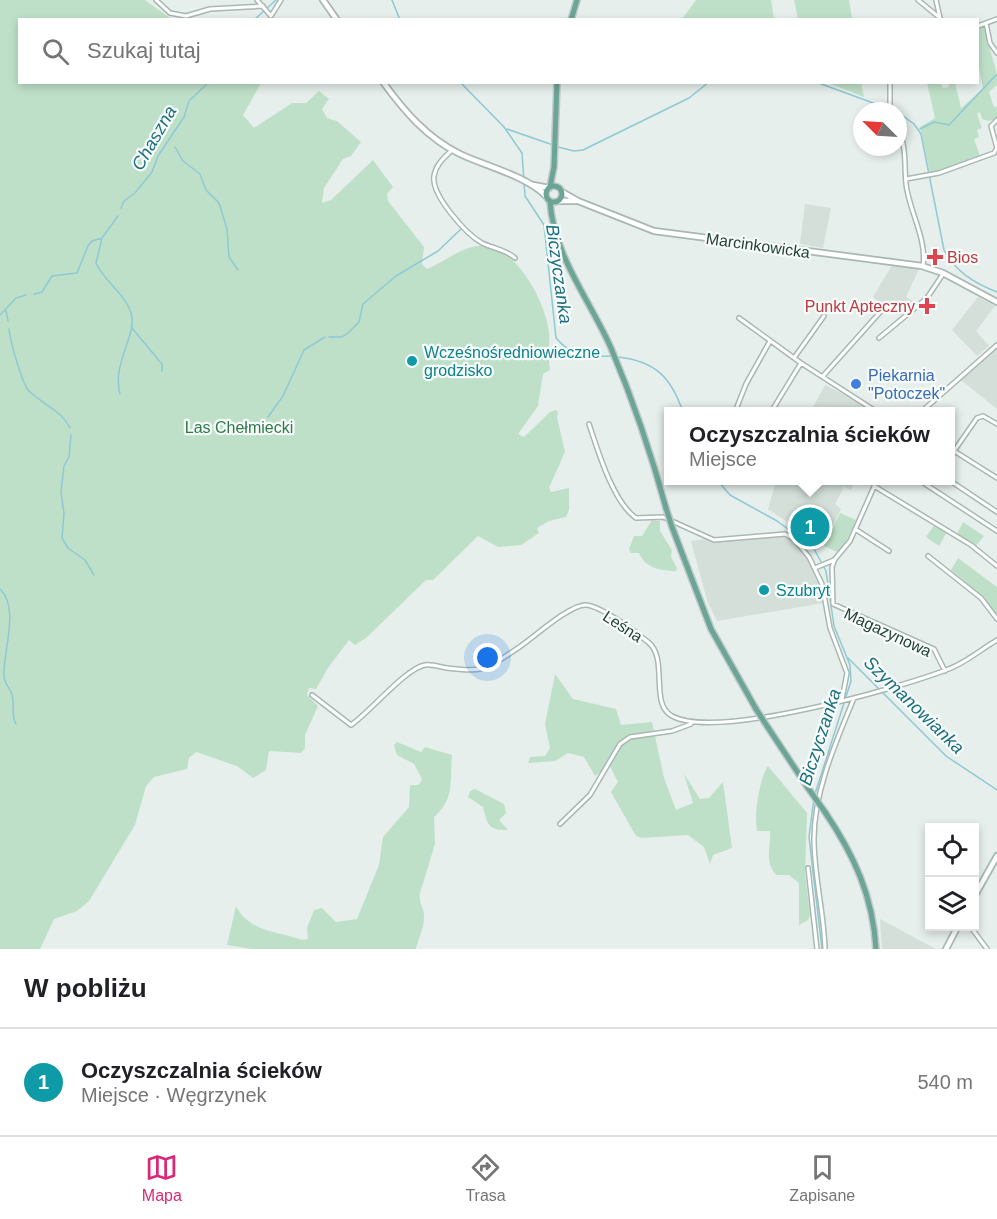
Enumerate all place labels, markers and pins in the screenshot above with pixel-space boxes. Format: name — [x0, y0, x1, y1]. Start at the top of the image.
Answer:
place label: Bios — [947, 249, 978, 266]
marker: Bios — [928, 250, 942, 264]
place label: Punkt Apteczny — [805, 298, 915, 315]
marker: Punkt Apteczny — [920, 299, 934, 313]
place label: Wcześnośredniowieczne grodzisko — [424, 344, 600, 379]
marker: Wcześnośredniowieczne grodzisko — [405, 354, 419, 368]
place label: Piekarnia "Potoczek" — [868, 367, 945, 402]
marker: Piekarnia "Potoczek" — [849, 377, 863, 391]
pin: 1 — [790, 504, 830, 550]
place label: Szubryt — [776, 582, 831, 599]
marker: Szubryt — [757, 583, 771, 597]

